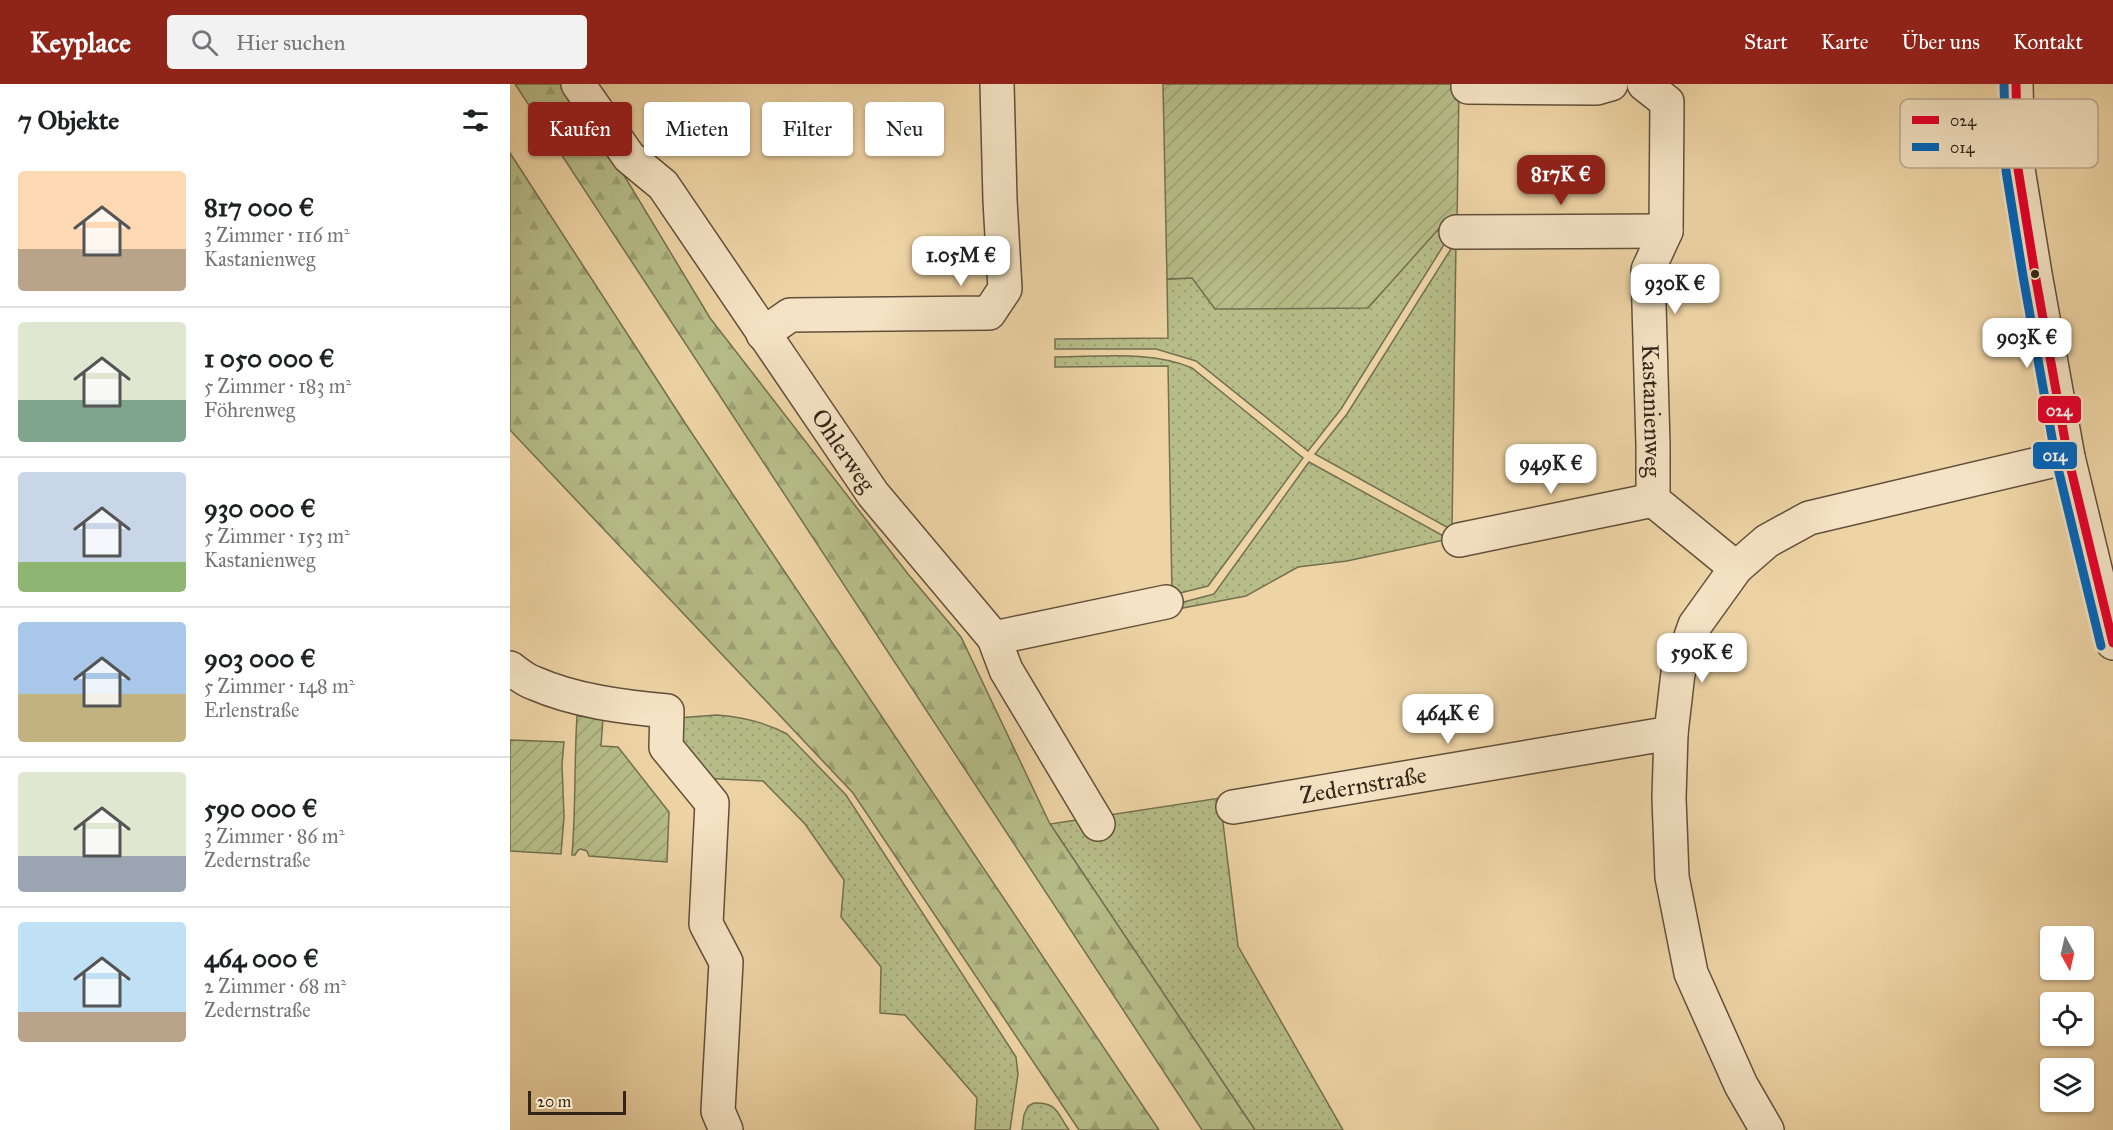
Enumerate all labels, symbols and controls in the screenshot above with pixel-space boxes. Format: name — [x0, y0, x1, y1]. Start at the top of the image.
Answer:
search box — [167, 15, 587, 69]
text: Keyplace — [30, 25, 131, 60]
icon: search — [188, 26, 221, 59]
text: Hier suchen — [236, 29, 345, 56]
text: Start — [1744, 29, 1788, 55]
text: Karte — [1821, 29, 1869, 55]
text: Über uns — [1902, 29, 1980, 55]
text: Kontakt — [2013, 29, 2083, 55]
legend — [1900, 99, 2098, 168]
chip: Kaufen — [528, 102, 632, 156]
chip: Mieten — [644, 102, 750, 156]
chip: Filter — [762, 102, 853, 156]
chip: Neu — [865, 102, 944, 156]
text: 7 Objekte — [18, 104, 119, 136]
icon: filters — [459, 104, 492, 137]
text: 024 — [1950, 111, 1977, 130]
text: 014 — [1950, 138, 1975, 157]
pin: 817K € — [1512, 155, 1610, 206]
text: 817K € — [1531, 162, 1591, 186]
text: 817 000 € — [204, 191, 314, 223]
icon: home — [66, 195, 138, 267]
text: 3 Zimmer · 116 m² — [204, 223, 350, 247]
pin: 1.05M € — [906, 236, 1016, 287]
text: 1.05M € — [926, 243, 996, 267]
text: Kastanienweg — [204, 247, 315, 271]
pin: 930K € — [1626, 264, 1724, 315]
unlabelled marker — [2029, 268, 2041, 280]
text: 930K € — [1644, 271, 1706, 295]
pin: 903K € — [1978, 318, 2076, 369]
text: 903K € — [1996, 325, 2058, 349]
text: 1 050 000 € — [204, 342, 335, 374]
street label: Kastanienweg — [1635, 344, 1668, 478]
icon: home — [66, 346, 138, 418]
text: 5 Zimmer · 183 m² — [204, 374, 351, 398]
line badge: 024 — [2037, 395, 2082, 424]
text: Föhrenweg — [204, 398, 295, 422]
text: 024 — [2046, 401, 2073, 421]
street label: Ohlerweg — [805, 403, 883, 498]
line badge: 014 — [2032, 441, 2078, 470]
pin: 949K € — [1502, 444, 1600, 495]
text: 014 — [2043, 446, 2068, 466]
text: 949K € — [1519, 451, 1583, 475]
text: 930 000 € — [204, 492, 316, 524]
icon: home — [66, 496, 138, 568]
text: 5 Zimmer · 153 m² — [204, 524, 350, 548]
text: Kastanienweg — [204, 548, 315, 572]
pin: 590K € — [1653, 633, 1751, 684]
text: 590K € — [1671, 640, 1733, 664]
text: 903 000 € — [204, 642, 316, 674]
icon: home — [66, 646, 138, 718]
text: 5 Zimmer · 148 m² — [204, 674, 355, 698]
pin: 464K € — [1399, 694, 1497, 745]
text: Erlenstraße — [204, 698, 299, 722]
text: 464K € — [1416, 701, 1480, 725]
street label: Zedernstraße — [1298, 760, 1429, 810]
text: 590 000 € — [204, 792, 318, 824]
icon: home — [66, 796, 138, 868]
text: 3 Zimmer · 86 m² — [204, 824, 344, 848]
text: Zedernstraße — [204, 848, 311, 872]
north arrow — [2040, 926, 2094, 980]
map controls — [2040, 926, 2094, 1112]
text: 464 000 € — [204, 942, 319, 974]
icon: home — [66, 946, 138, 1018]
text: 2 Zimmer · 68 m² — [204, 974, 346, 998]
button: locate — [2040, 992, 2094, 1046]
text: Zedernstraße — [204, 998, 311, 1022]
button: layers — [2040, 1058, 2094, 1112]
scale bar — [528, 1088, 626, 1116]
text: 20 m — [537, 1092, 571, 1111]

